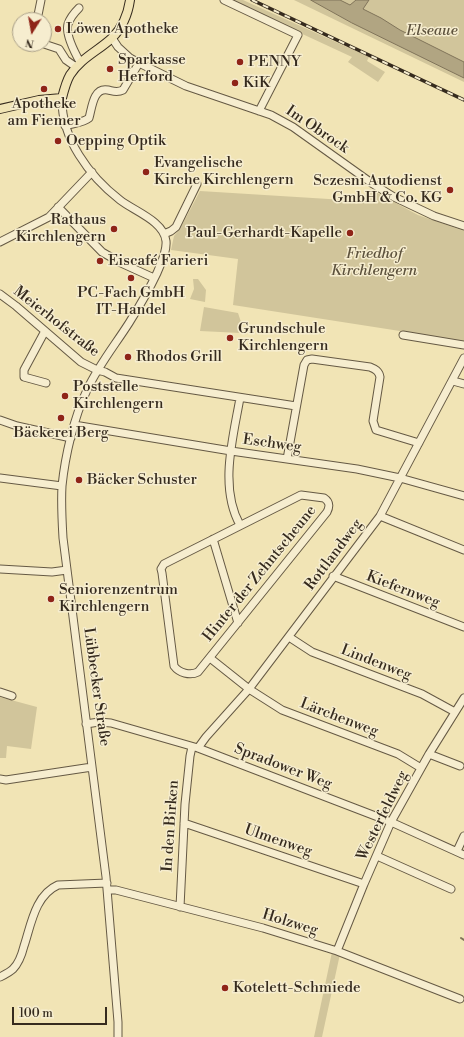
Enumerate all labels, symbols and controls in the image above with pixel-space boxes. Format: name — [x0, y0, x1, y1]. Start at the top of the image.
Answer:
north arrow — [12, 12, 52, 52]
place label: Löwen Apotheke — [66, 20, 179, 38]
park label: Elseaue — [406, 22, 458, 40]
marker: Löwen Apotheke — [53, 24, 63, 34]
text: N — [24, 35, 36, 51]
place label: Sparkasse Herford — [118, 51, 186, 86]
place label: PENNY — [248, 53, 301, 71]
marker: PENNY — [235, 57, 245, 67]
marker: Sparkasse Herford — [105, 64, 115, 74]
place label: KiK — [243, 74, 270, 92]
marker: KiK — [230, 78, 240, 88]
marker: Apotheke am Fiemer — [39, 84, 49, 94]
place label: Apotheke am Fiemer — [7, 95, 81, 130]
street label: Im Obrock — [282, 102, 352, 158]
place label: Oepping Optik — [66, 132, 166, 150]
marker: Oepping Optik — [53, 136, 63, 146]
place label: Evangelische Kirche Kirchlengern — [154, 154, 294, 189]
marker: Evangelische Kirche Kirchlengern — [141, 167, 151, 177]
place label: Sczesni Autodienst GmbH & Co. KG — [313, 172, 442, 207]
marker: Sczesni Autodienst GmbH & Co. KG — [445, 185, 455, 195]
place label: Rathaus Kirchlengern — [16, 211, 106, 246]
marker: Rathaus Kirchlengern — [109, 224, 119, 234]
place label: Paul-Gerhardt-Kapelle — [186, 224, 342, 242]
marker: Paul-Gerhardt-Kapelle — [345, 228, 355, 238]
park label: Friedhof Kirchlengern — [331, 245, 417, 280]
place label: Eiscafé Farieri — [108, 252, 208, 270]
marker: Eiscafé Farieri — [95, 256, 105, 266]
marker: PC-Fach GmbH IT-Handel — [126, 273, 136, 283]
street label: Meierhofstraße — [9, 283, 103, 361]
place label: PC-Fach GmbH IT-Handel — [77, 284, 185, 319]
place label: Grundschule Kirchlengern — [238, 320, 328, 355]
marker: Grundschule Kirchlengern — [225, 333, 235, 343]
place label: Rhodos Grill — [136, 348, 222, 366]
marker: Rhodos Grill — [123, 352, 133, 362]
place label: Poststelle Kirchlengern — [73, 378, 163, 413]
marker: Poststelle Kirchlengern — [60, 391, 70, 401]
marker: Bäckerei Berg — [56, 413, 66, 423]
place label: Bäckerei Berg — [13, 424, 109, 442]
street label: Eschweg — [242, 431, 302, 457]
place label: Bäcker Schuster — [87, 471, 197, 489]
marker: Bäcker Schuster — [74, 475, 84, 485]
street label: Hinter der Zehntscheune — [200, 502, 320, 646]
street label: Rottlandweg — [301, 516, 367, 594]
street label: Kiefernweg — [364, 568, 442, 612]
place label: Seniorenzentrum Kirchlengern — [59, 581, 178, 616]
marker: Seniorenzentrum Kirchlengern — [46, 594, 56, 604]
street label: Lübbecker Straße — [79, 627, 113, 747]
street label: Lindenweg — [338, 641, 414, 685]
street label: Lärchenweg — [297, 695, 381, 741]
street label: Spradower Weg — [232, 740, 334, 794]
street label: Westerfeldweg — [353, 768, 413, 864]
street label: In den Birken — [159, 780, 183, 872]
street label: Ulmenweg — [242, 821, 314, 861]
street label: Holzweg — [260, 906, 320, 940]
place label: Kotelett-Schmiede — [233, 979, 361, 997]
marker: Kotelett-Schmiede — [220, 983, 230, 993]
scale bar — [14, 999, 109, 1025]
text: 100 m — [19, 1006, 53, 1021]

